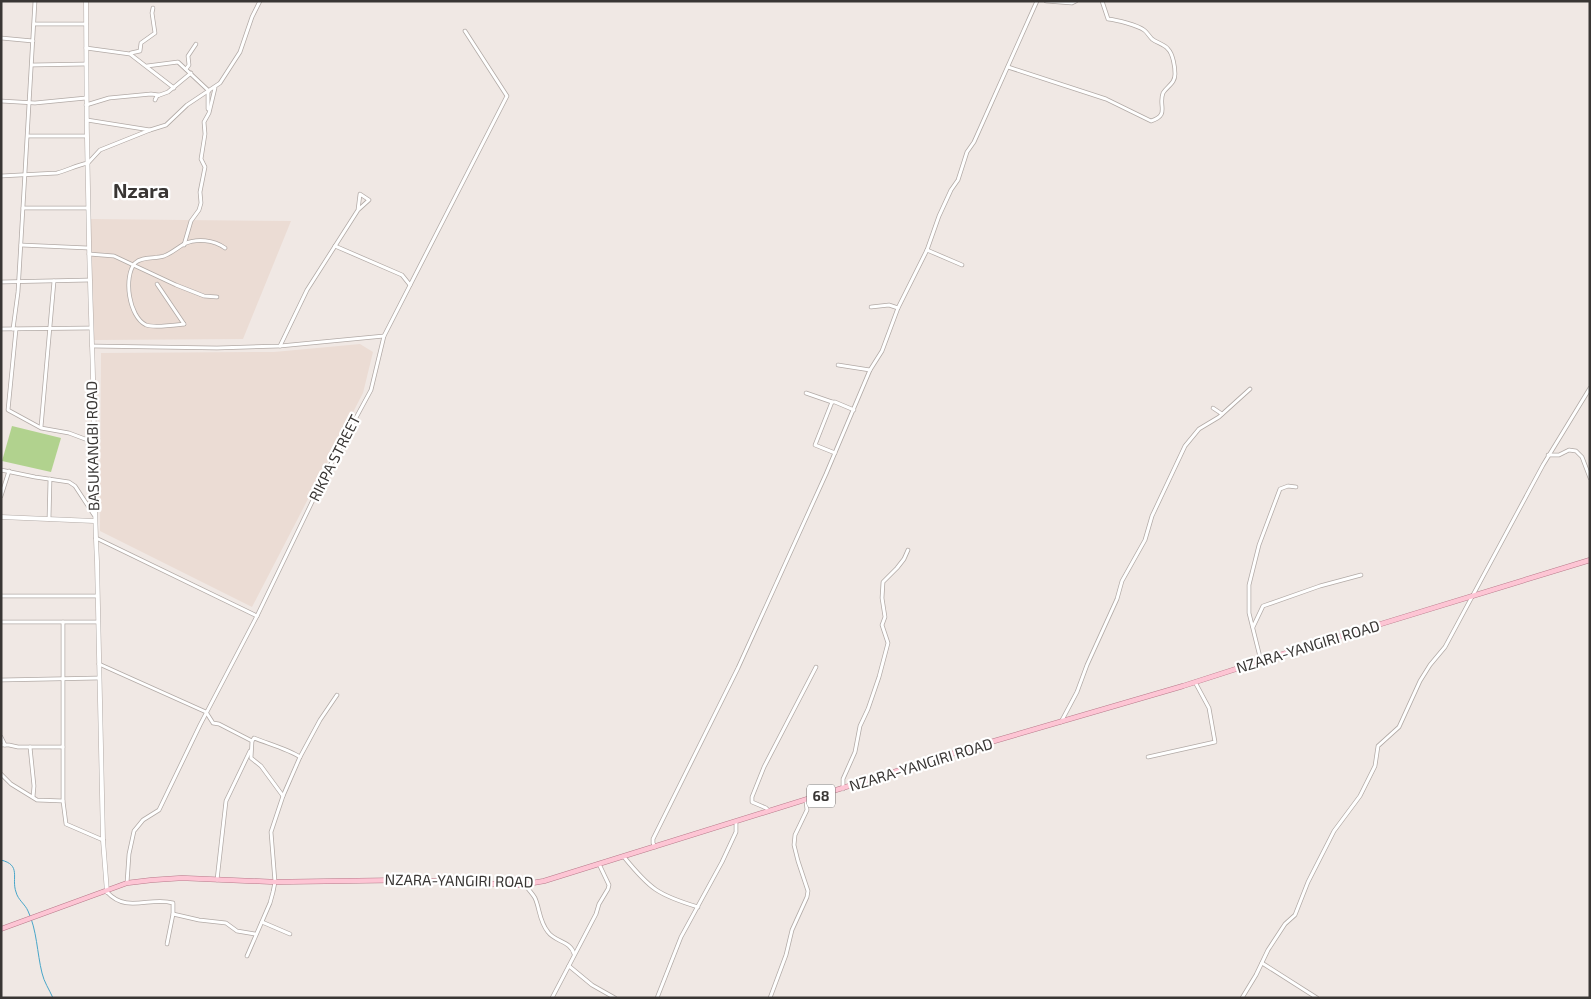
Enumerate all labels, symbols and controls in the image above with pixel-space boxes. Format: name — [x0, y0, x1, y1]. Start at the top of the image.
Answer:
district label: Nzara — [113, 178, 169, 202]
street label: BASUKANGBI ROAD — [82, 381, 102, 511]
street label: RIKPA STREET — [305, 411, 364, 504]
street label: NZARA-YANGIRI ROAD — [1234, 616, 1382, 676]
street label: NZARA-YANGIRI ROAD — [847, 734, 995, 794]
road number: 68 — [807, 784, 835, 808]
street label: NZARA-YANGIRI ROAD — [384, 870, 534, 890]

